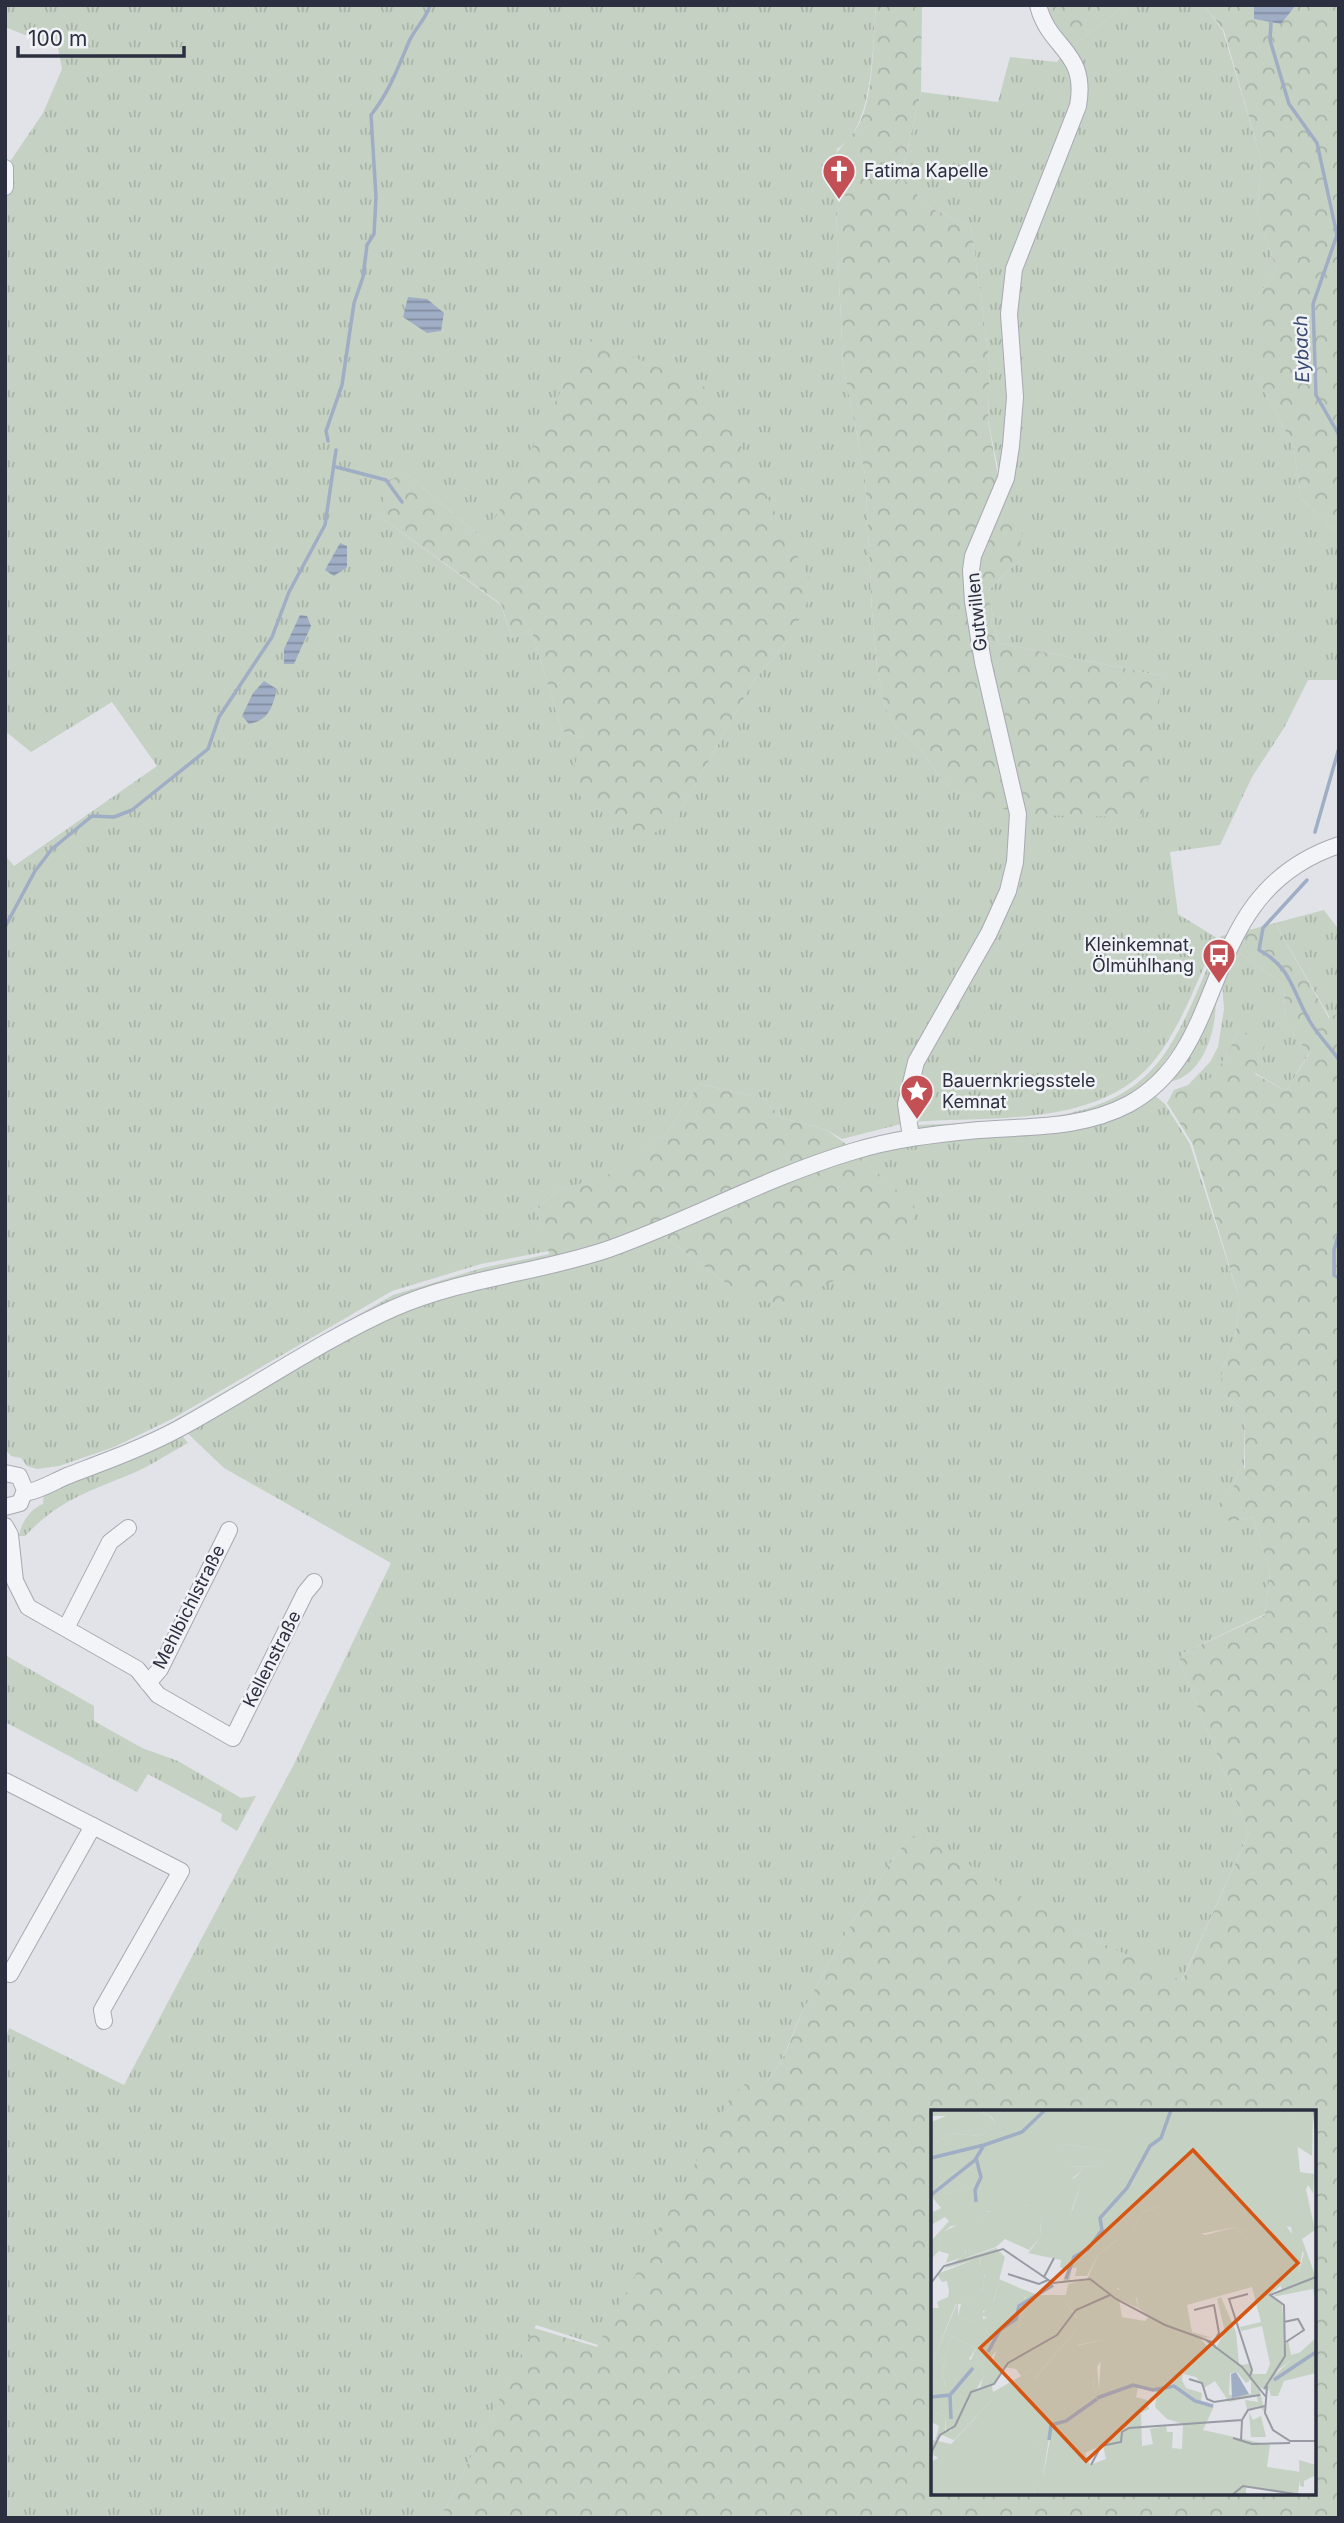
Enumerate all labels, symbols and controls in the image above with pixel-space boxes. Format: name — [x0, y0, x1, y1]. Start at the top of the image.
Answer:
scale bar — [18, 14, 184, 58]
text: 100 m — [28, 26, 87, 51]
church icon: Fatima Kapelle — [820, 152, 858, 201]
place label: Fatima Kapelle — [864, 160, 988, 181]
water label: Eybach — [1289, 315, 1314, 383]
street label: Gutwillen — [962, 572, 991, 653]
place label: Kleinkemnat, Ölmühlhang — [1085, 934, 1194, 976]
bus stop icon: Kleinkemnat, Ölmühlhang — [1200, 936, 1238, 985]
place label: Bauernkriegsstele Kemnat — [942, 1070, 1096, 1112]
place icon: Bauernkriegsstele Kemnat — [898, 1072, 936, 1121]
street label: Mehlbichlstraße — [148, 1541, 229, 1672]
street label: Kellenstraße — [238, 1607, 305, 1711]
inset map — [931, 2110, 1316, 2495]

